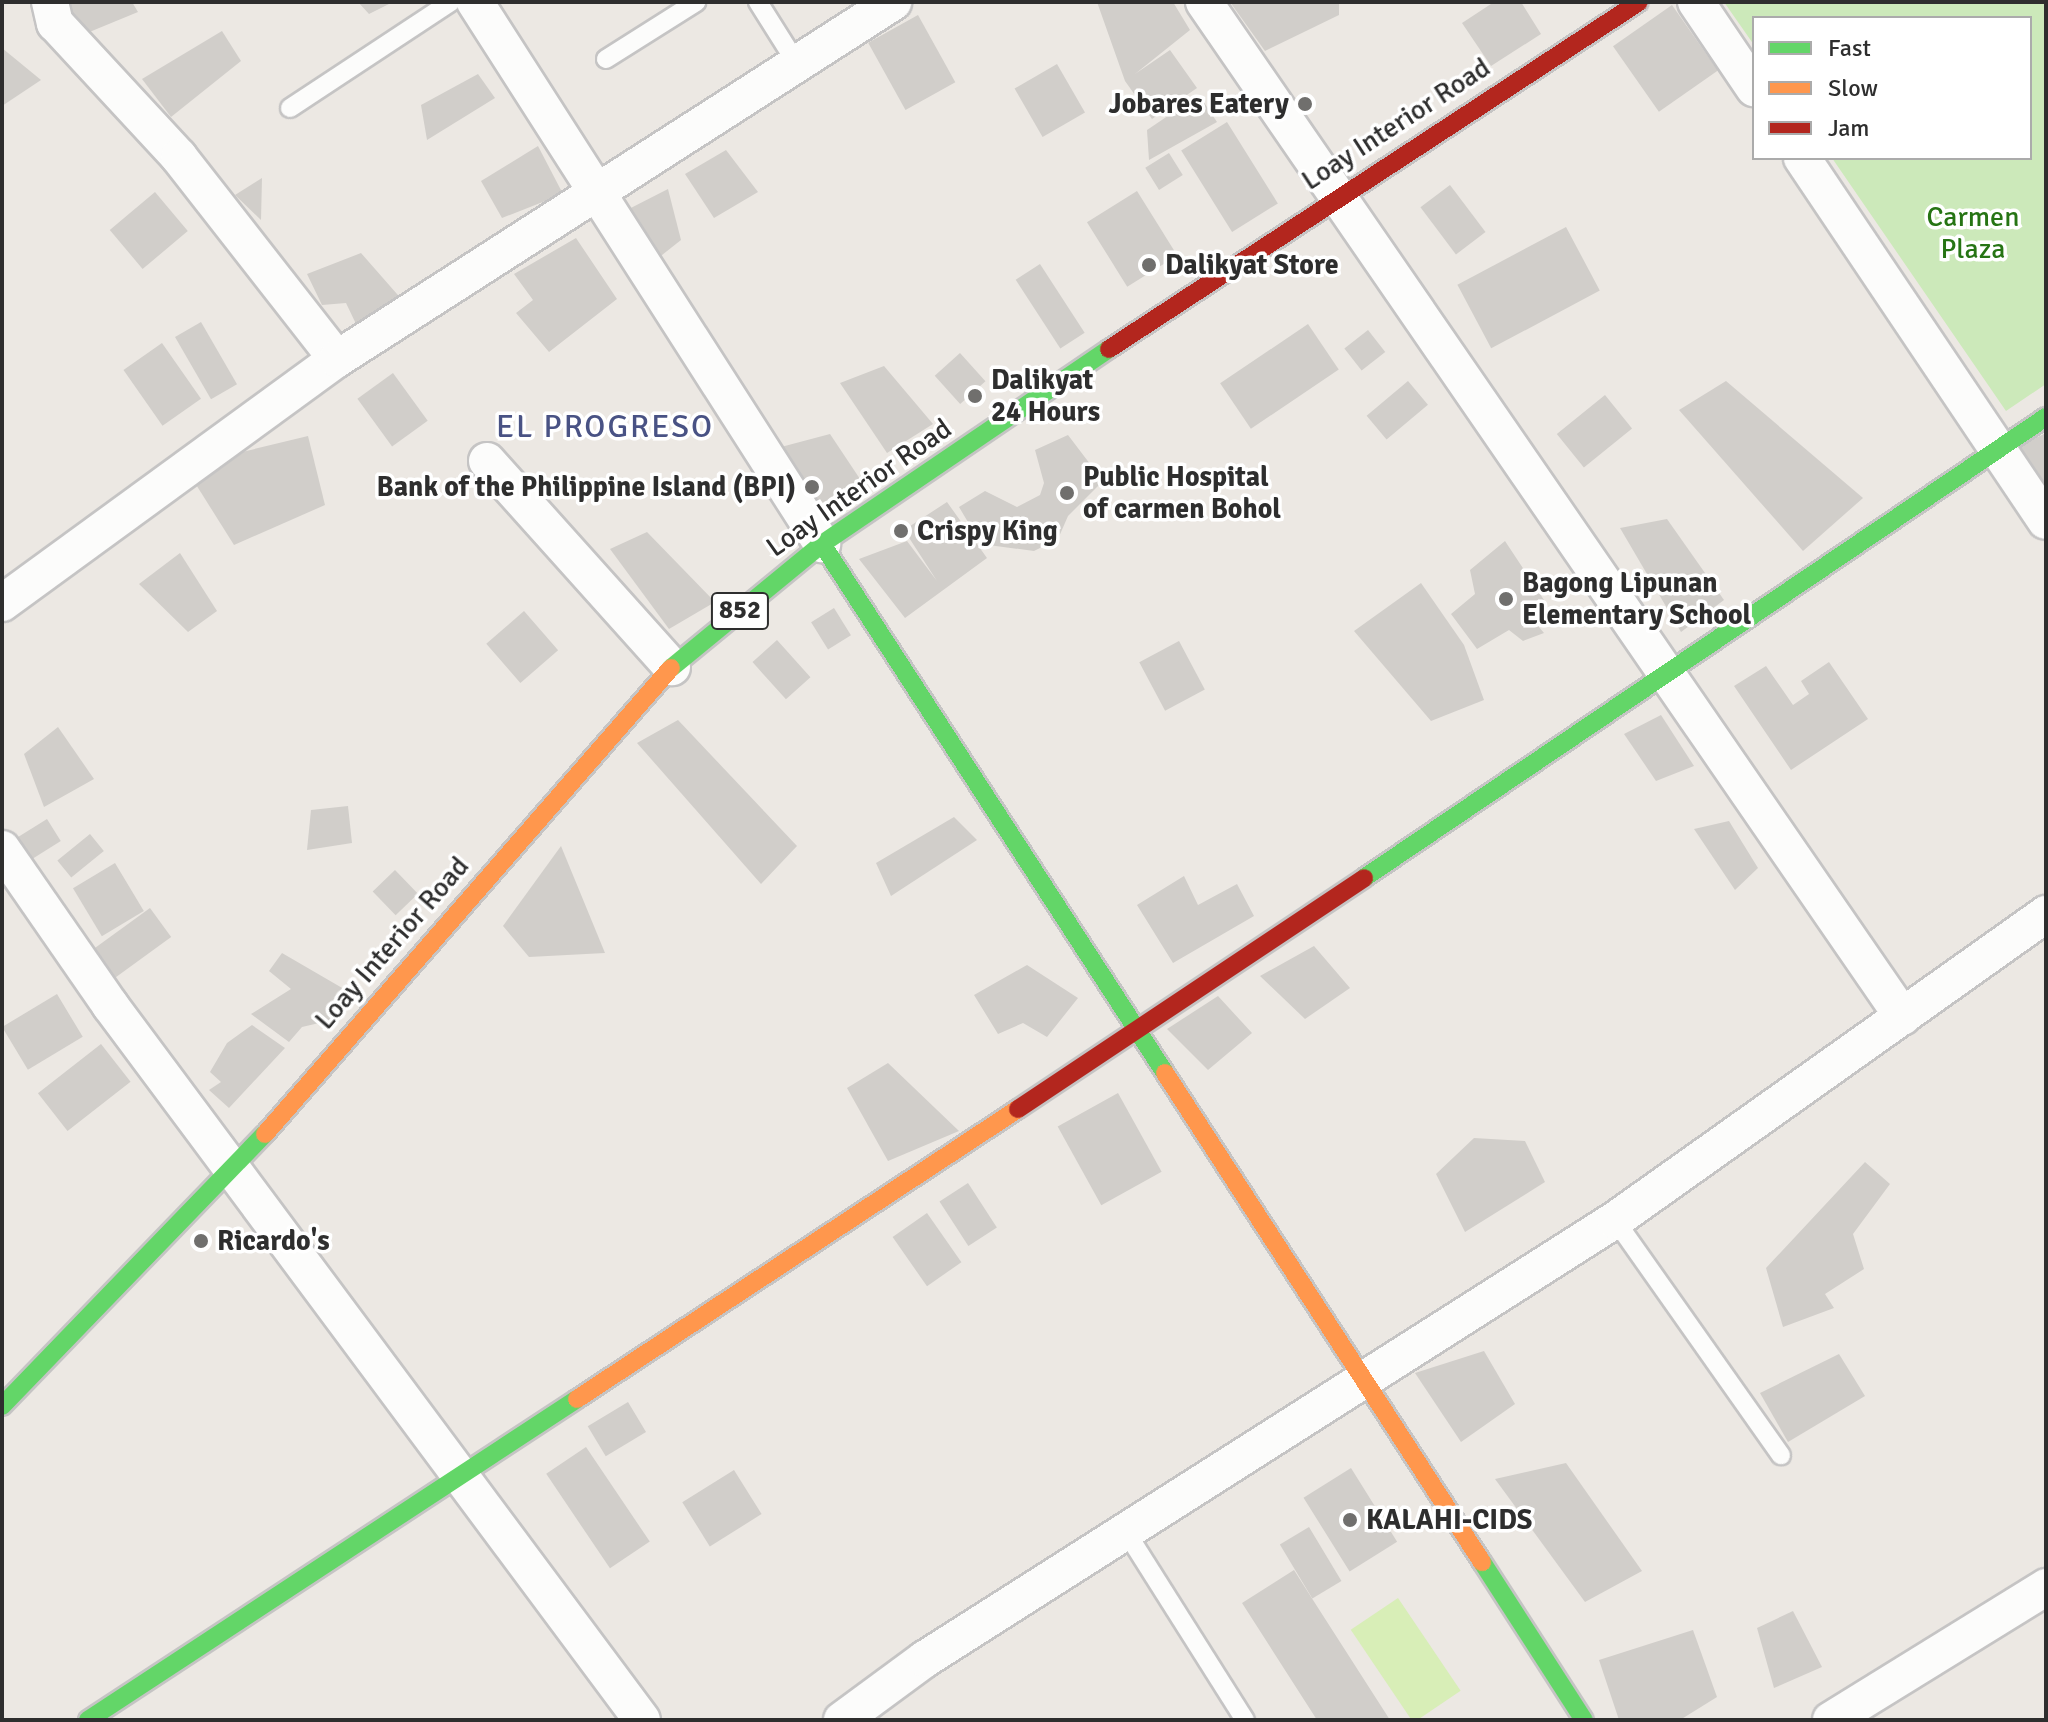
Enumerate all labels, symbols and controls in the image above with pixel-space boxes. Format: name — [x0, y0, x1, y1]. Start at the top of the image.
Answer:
legend — [1752, 16, 2032, 160]
text: Fast — [1828, 33, 1871, 63]
street label: Loay Interior Road — [1295, 51, 1497, 197]
text: Slow — [1828, 73, 1878, 103]
place label: Jobares Eatery — [1108, 87, 1289, 121]
marker: Jobares Eatery — [1296, 95, 1314, 113]
text: Jam — [1828, 113, 1869, 143]
park label: Carmen Plaza — [1927, 200, 2019, 266]
place label: Dalikyat Store — [1165, 248, 1339, 282]
marker: Dalikyat Store — [1140, 256, 1158, 274]
place label: Dalikyat 24 Hours — [991, 363, 1100, 429]
marker: Dalikyat 24 Hours — [966, 387, 984, 405]
district label: EL PROGRESO — [496, 408, 714, 446]
street label: Loay Interior Road — [760, 412, 958, 564]
place label: Public Hospital of carmen Bohol — [1083, 460, 1281, 526]
place label: Bank of the Philippine Island (BPI) — [377, 470, 796, 504]
marker: Bank of the Philippine Island (BPI) — [803, 478, 821, 496]
marker: Public Hospital of carmen Bohol — [1058, 484, 1076, 502]
place label: Crispy King — [917, 514, 1058, 548]
marker: Crispy King — [892, 522, 910, 540]
place label: Bagong Lipunan Elementary School — [1522, 566, 1751, 632]
road number: 852 — [710, 589, 770, 633]
marker: Bagong Lipunan Elementary School — [1497, 590, 1515, 608]
street label: Loay Interior Road — [308, 850, 476, 1036]
place label: Ricardo's — [217, 1224, 330, 1258]
marker: Ricardo's — [192, 1232, 210, 1250]
place label: KALAHI-CIDS — [1366, 1503, 1532, 1537]
marker: KALAHI-CIDS — [1341, 1511, 1359, 1529]

